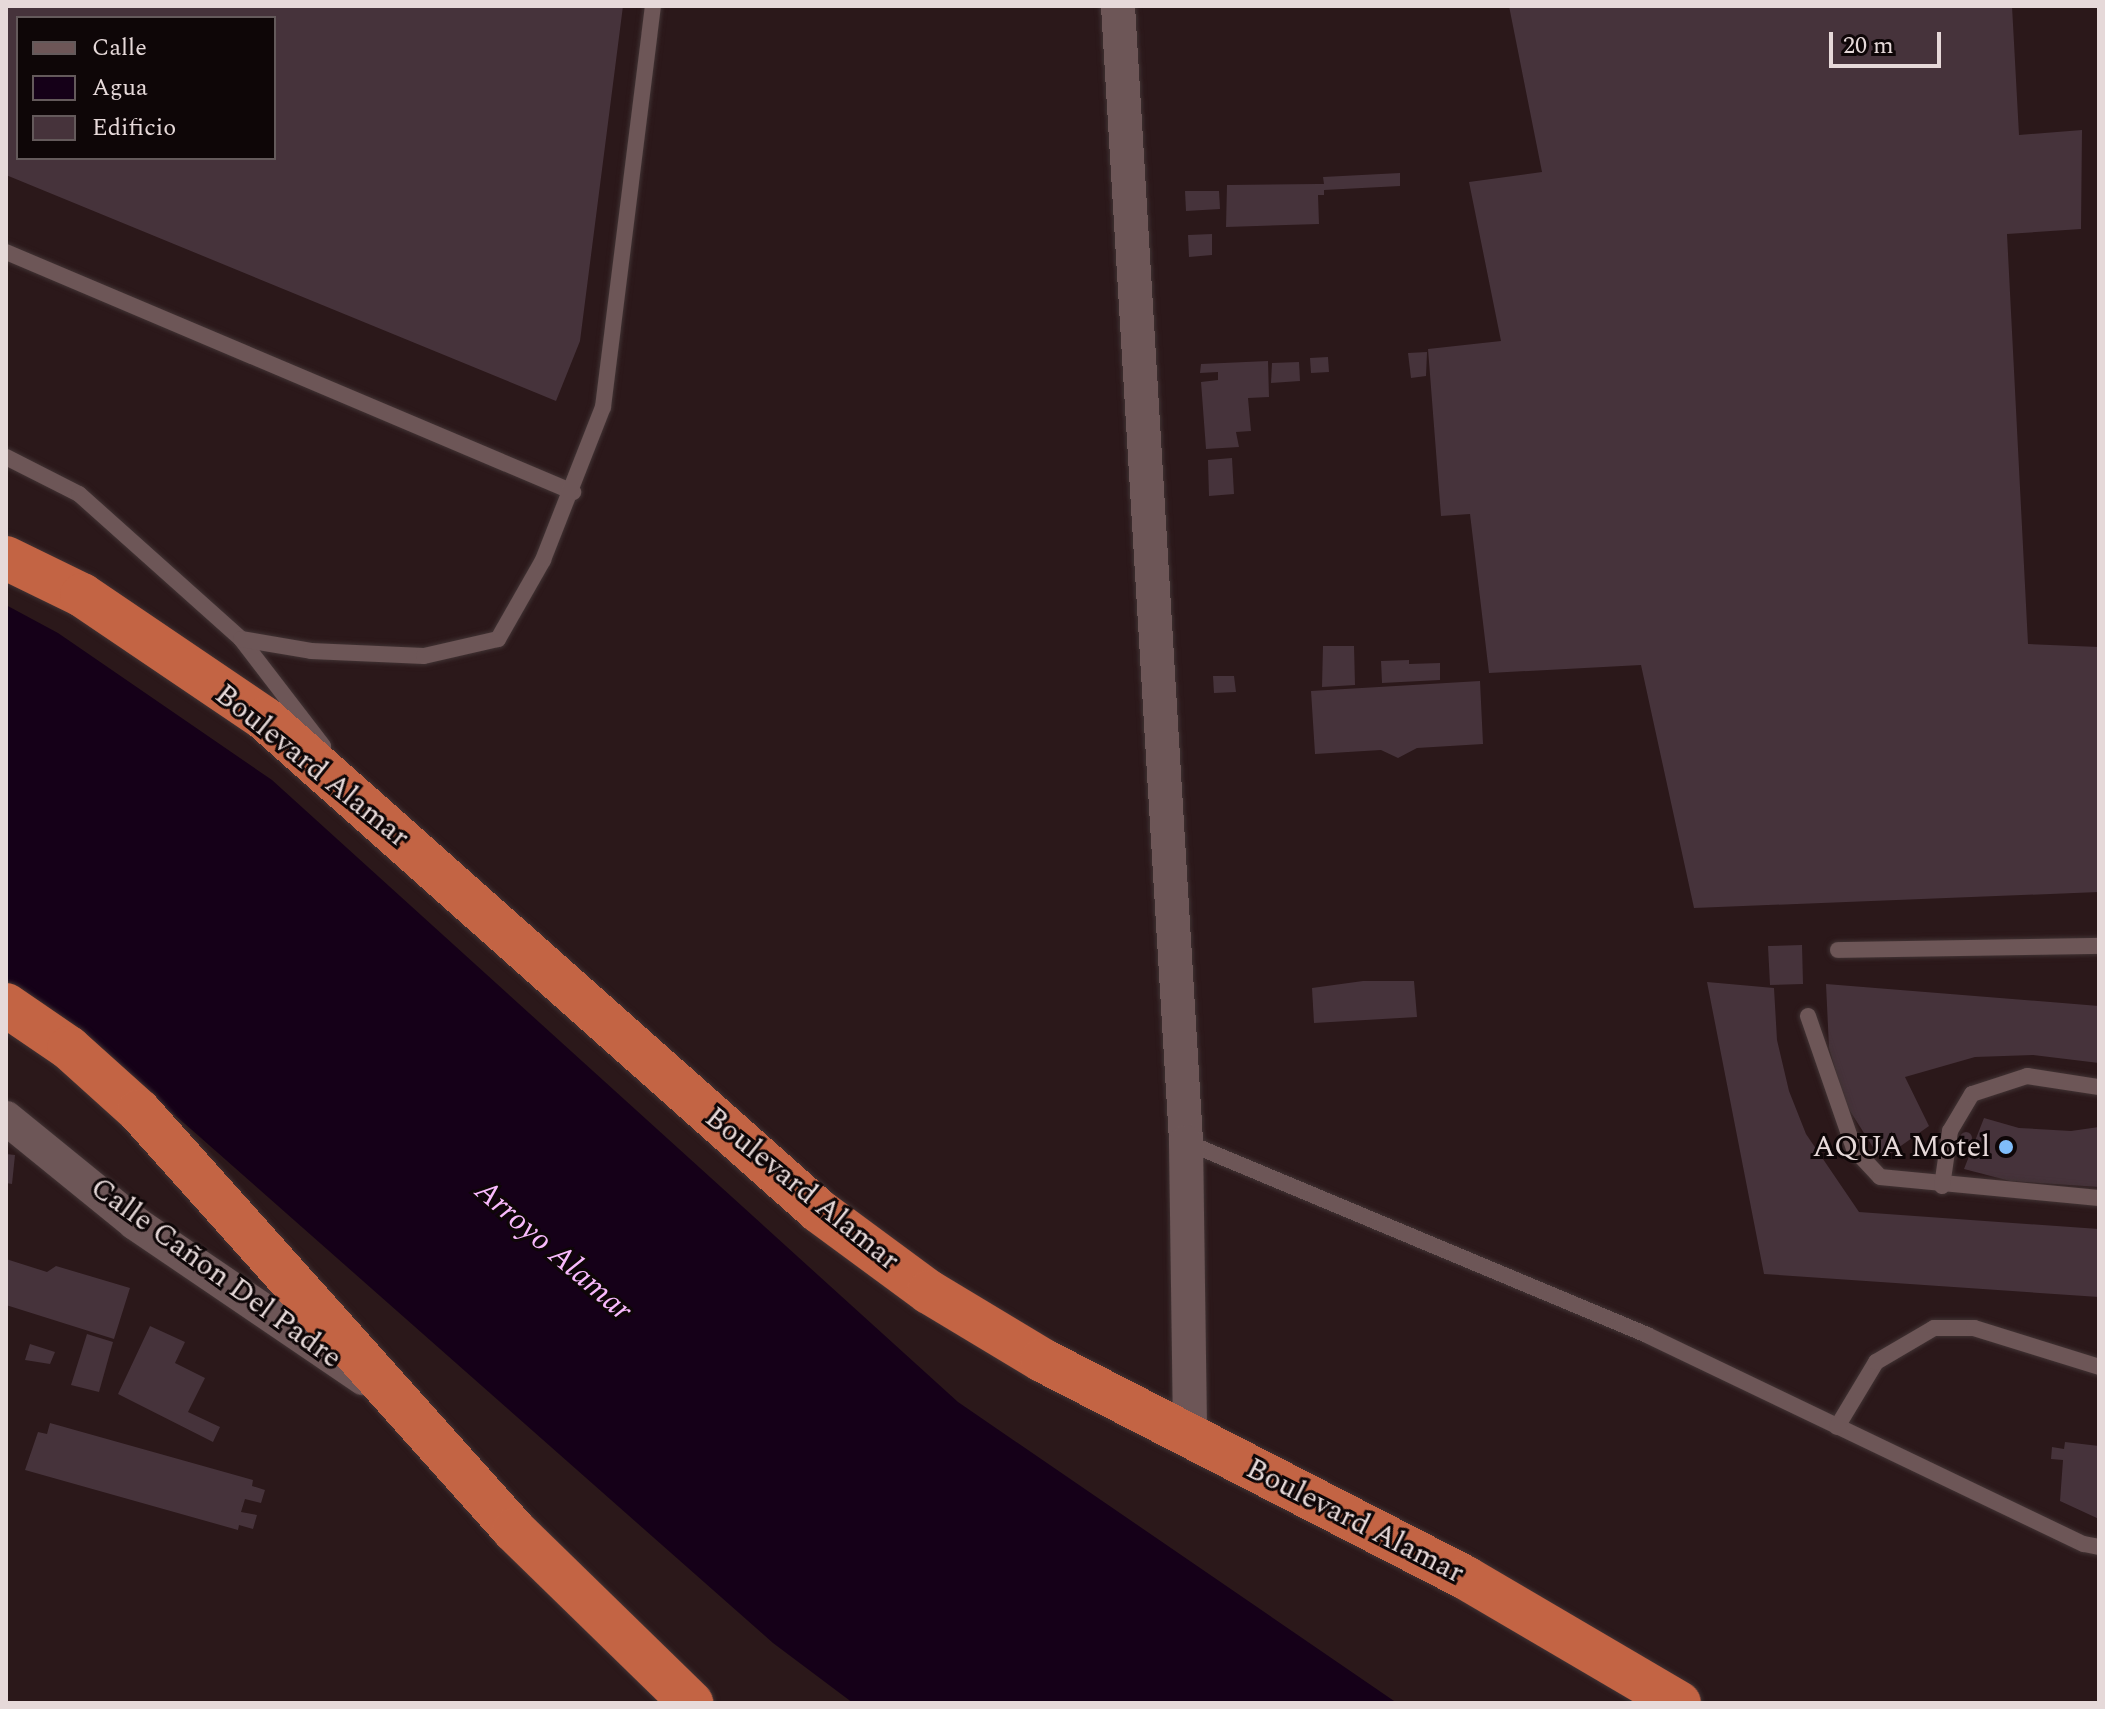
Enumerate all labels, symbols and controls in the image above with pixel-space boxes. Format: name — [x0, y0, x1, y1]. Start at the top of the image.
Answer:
legend — [16, 16, 276, 160]
scale bar — [1833, 16, 1945, 66]
text: 20 m — [1843, 28, 1894, 64]
text: Calle — [92, 30, 147, 66]
text: Agua — [92, 70, 148, 106]
text: Edificio — [92, 110, 176, 146]
street label: Boulevard Alamar — [208, 677, 416, 855]
street label: Boulevard Alamar — [698, 1100, 906, 1278]
place label: AQUA Motel — [1812, 1129, 1990, 1165]
marker: AQUA Motel — [1997, 1138, 2015, 1156]
street label: Calle Cañon Del Padre — [83, 1170, 349, 1376]
water label: Arroyo Alamar — [466, 1172, 640, 1330]
street label: Boulevard Alamar — [1240, 1451, 1470, 1591]

